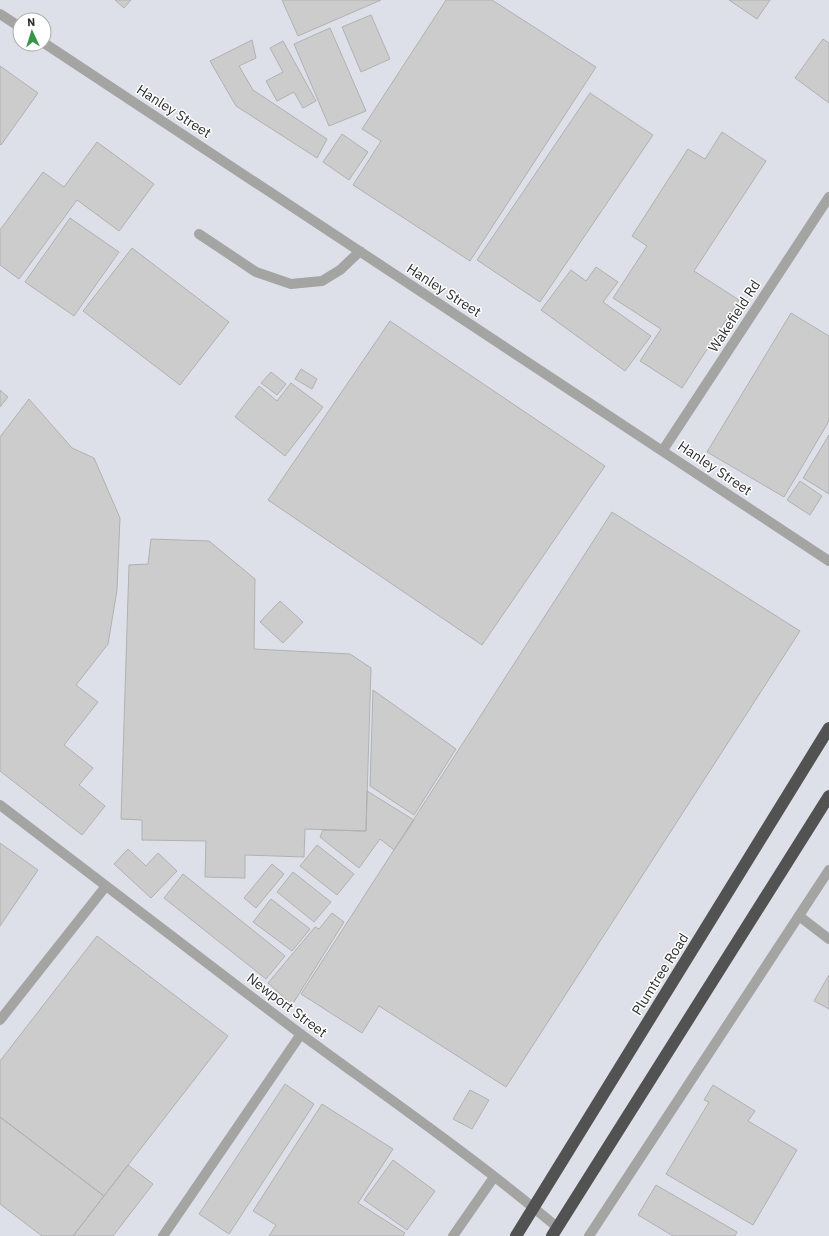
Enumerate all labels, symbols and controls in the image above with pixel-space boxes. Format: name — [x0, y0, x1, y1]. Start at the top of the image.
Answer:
north arrow — [12, 12, 52, 52]
text: N — [27, 15, 36, 29]
street label: Hanley Street — [133, 80, 215, 142]
street label: Hanley Street — [403, 259, 485, 321]
street label: Wakefield Rd — [704, 277, 764, 355]
street label: Hanley Street — [675, 437, 756, 499]
street label: Plumtree Road — [628, 930, 692, 1018]
street label: Newport Street — [243, 969, 331, 1041]

